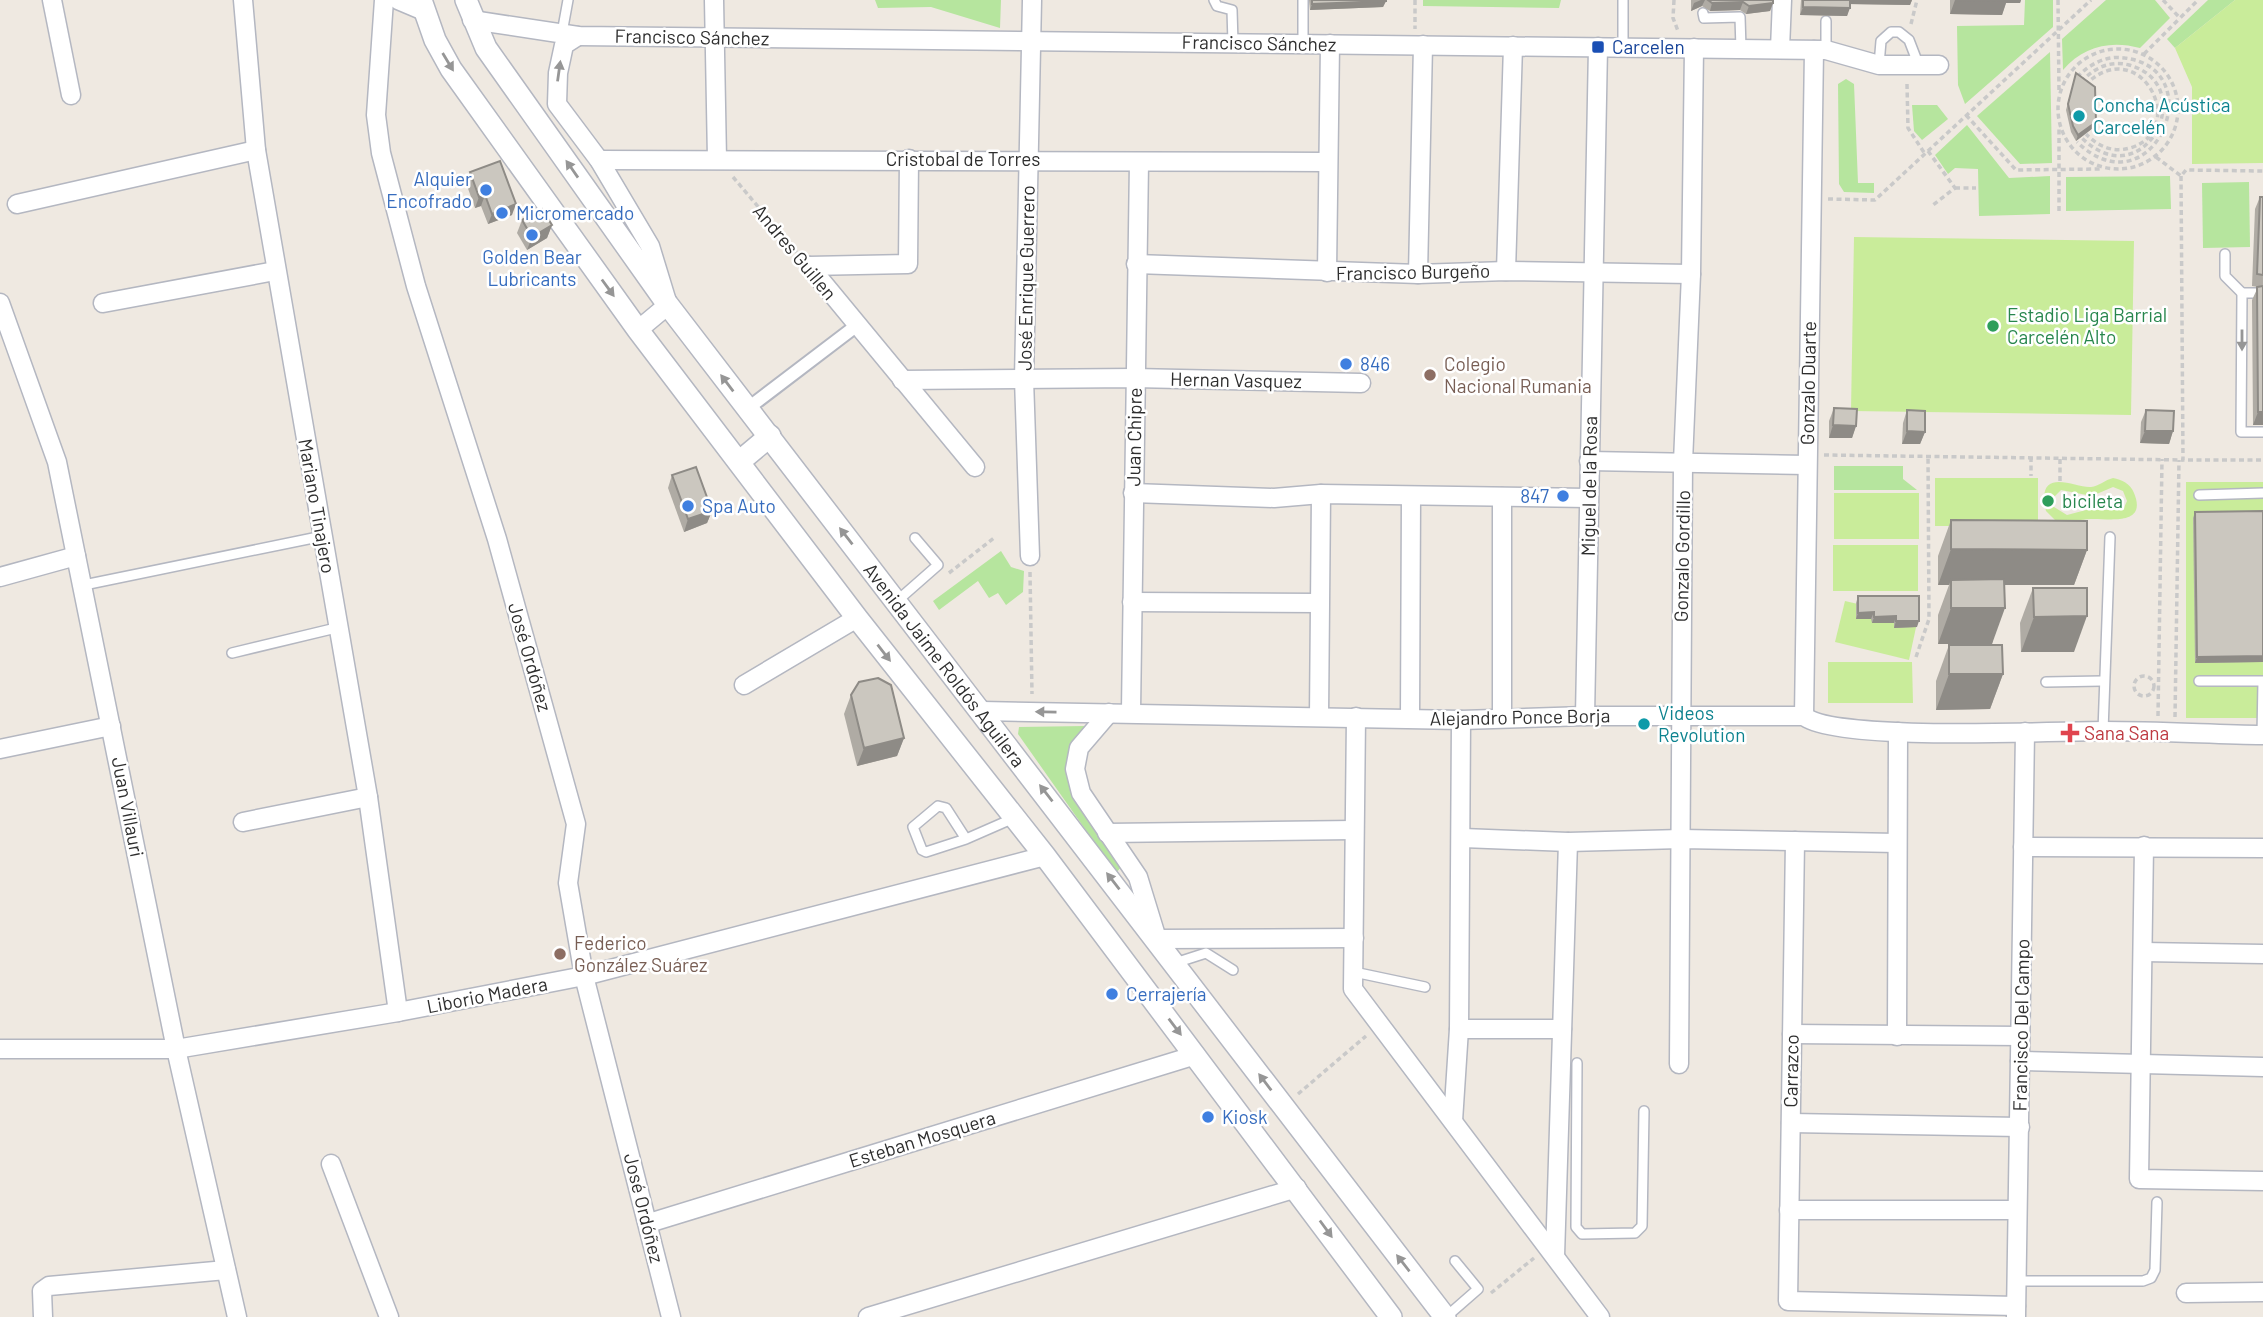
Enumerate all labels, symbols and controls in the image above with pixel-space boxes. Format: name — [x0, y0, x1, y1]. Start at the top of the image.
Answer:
street label: Francisco Sánchez — [615, 24, 769, 49]
street label: Francisco Sánchez — [1182, 30, 1336, 55]
place label: Carcelen — [1612, 35, 1685, 58]
marker: Carcelen — [1590, 39, 1606, 55]
one-way arrow — [442, 53, 454, 72]
one-way arrow — [554, 60, 565, 82]
place label: Concha Acústica Carcelén — [2093, 93, 2231, 138]
marker: Concha Acústica Carcelén — [2071, 108, 2087, 124]
street label: Cristobal de Torres — [886, 147, 1040, 170]
one-way arrow — [565, 160, 579, 178]
place label: Alquier Encofrado — [386, 167, 472, 212]
marker: Alquier Encofrado — [478, 182, 494, 198]
street label: José Enrique Guerrero — [1012, 185, 1039, 371]
street label: Andres Guillen — [749, 199, 842, 304]
place label: Micromercado — [516, 201, 634, 224]
marker: Micromercado — [494, 205, 510, 221]
marker: Golden Bear Lubricants — [524, 227, 540, 243]
place label: Golden Bear Lubricants — [482, 245, 582, 290]
street label: Francisco Burgeño — [1336, 259, 1490, 284]
one-way arrow — [601, 278, 615, 297]
place label: Estadio Liga Barrial Carcelén Alto — [2007, 303, 2167, 348]
marker: Estadio Liga Barrial Carcelén Alto — [1985, 318, 2001, 334]
street label: Gonzalo Duarte — [1795, 321, 1820, 445]
one-way arrow — [2236, 329, 2248, 351]
place label: 846 — [1360, 352, 1390, 375]
place label: Colegio Nacional Rumania — [1444, 352, 1592, 397]
marker: 846 — [1338, 356, 1354, 372]
street label: Hernan Vasquez — [1170, 367, 1302, 392]
marker: Colegio Nacional Rumania — [1422, 367, 1438, 383]
one-way arrow — [720, 374, 735, 392]
street label: Juan Chipre — [1121, 387, 1146, 487]
street label: Miguel de la Rosa — [1576, 416, 1601, 556]
street label: Mariano Tinajero — [294, 437, 341, 575]
place label: 847 — [1520, 484, 1549, 507]
marker: 847 — [1555, 488, 1571, 504]
place label: bicileta — [2062, 489, 2123, 512]
street label: Gonzalo Gordillo — [1669, 490, 1694, 622]
marker: bicileta — [2040, 493, 2056, 509]
place label: Spa Auto — [702, 494, 776, 517]
marker: Spa Auto — [680, 498, 696, 514]
one-way arrow — [839, 527, 854, 545]
street label: Avenida Jaime Roldós Aguilera — [859, 558, 1031, 772]
street label: José Ordóñez — [504, 600, 557, 714]
one-way arrow — [877, 643, 892, 661]
place label: Videos Revolution — [1658, 701, 1745, 746]
street label: Alejandro Ponce Borja — [1430, 703, 1610, 730]
one-way arrow — [1034, 706, 1056, 717]
marker: Videos Revolution — [1636, 716, 1652, 732]
place label: Sana Sana — [2084, 721, 2169, 744]
marker: Sana Sana — [2062, 725, 2078, 741]
street label: Juan Villauri — [108, 755, 149, 859]
one-way arrow — [1039, 784, 1053, 802]
one-way arrow — [1105, 873, 1120, 891]
place label: Federico González Suárez — [574, 931, 708, 976]
street label: Francisco Del Campo — [2007, 938, 2034, 1112]
marker: Federico González Suárez — [552, 946, 568, 962]
street label: Liborio Madera — [425, 972, 549, 1017]
place label: Cerrajería — [1126, 982, 1207, 1005]
marker: Cerrajería — [1104, 986, 1120, 1002]
one-way arrow — [1167, 1018, 1182, 1036]
street label: Carrazco — [1778, 1034, 1803, 1108]
one-way arrow — [1257, 1074, 1272, 1092]
street label: Esteban Mosquera — [846, 1105, 998, 1172]
place label: Kiosk — [1222, 1105, 1267, 1128]
marker: Kiosk — [1200, 1109, 1216, 1125]
street label: José Ordóñez — [620, 1151, 669, 1265]
one-way arrow — [1319, 1220, 1333, 1238]
one-way arrow — [1397, 1254, 1411, 1272]

